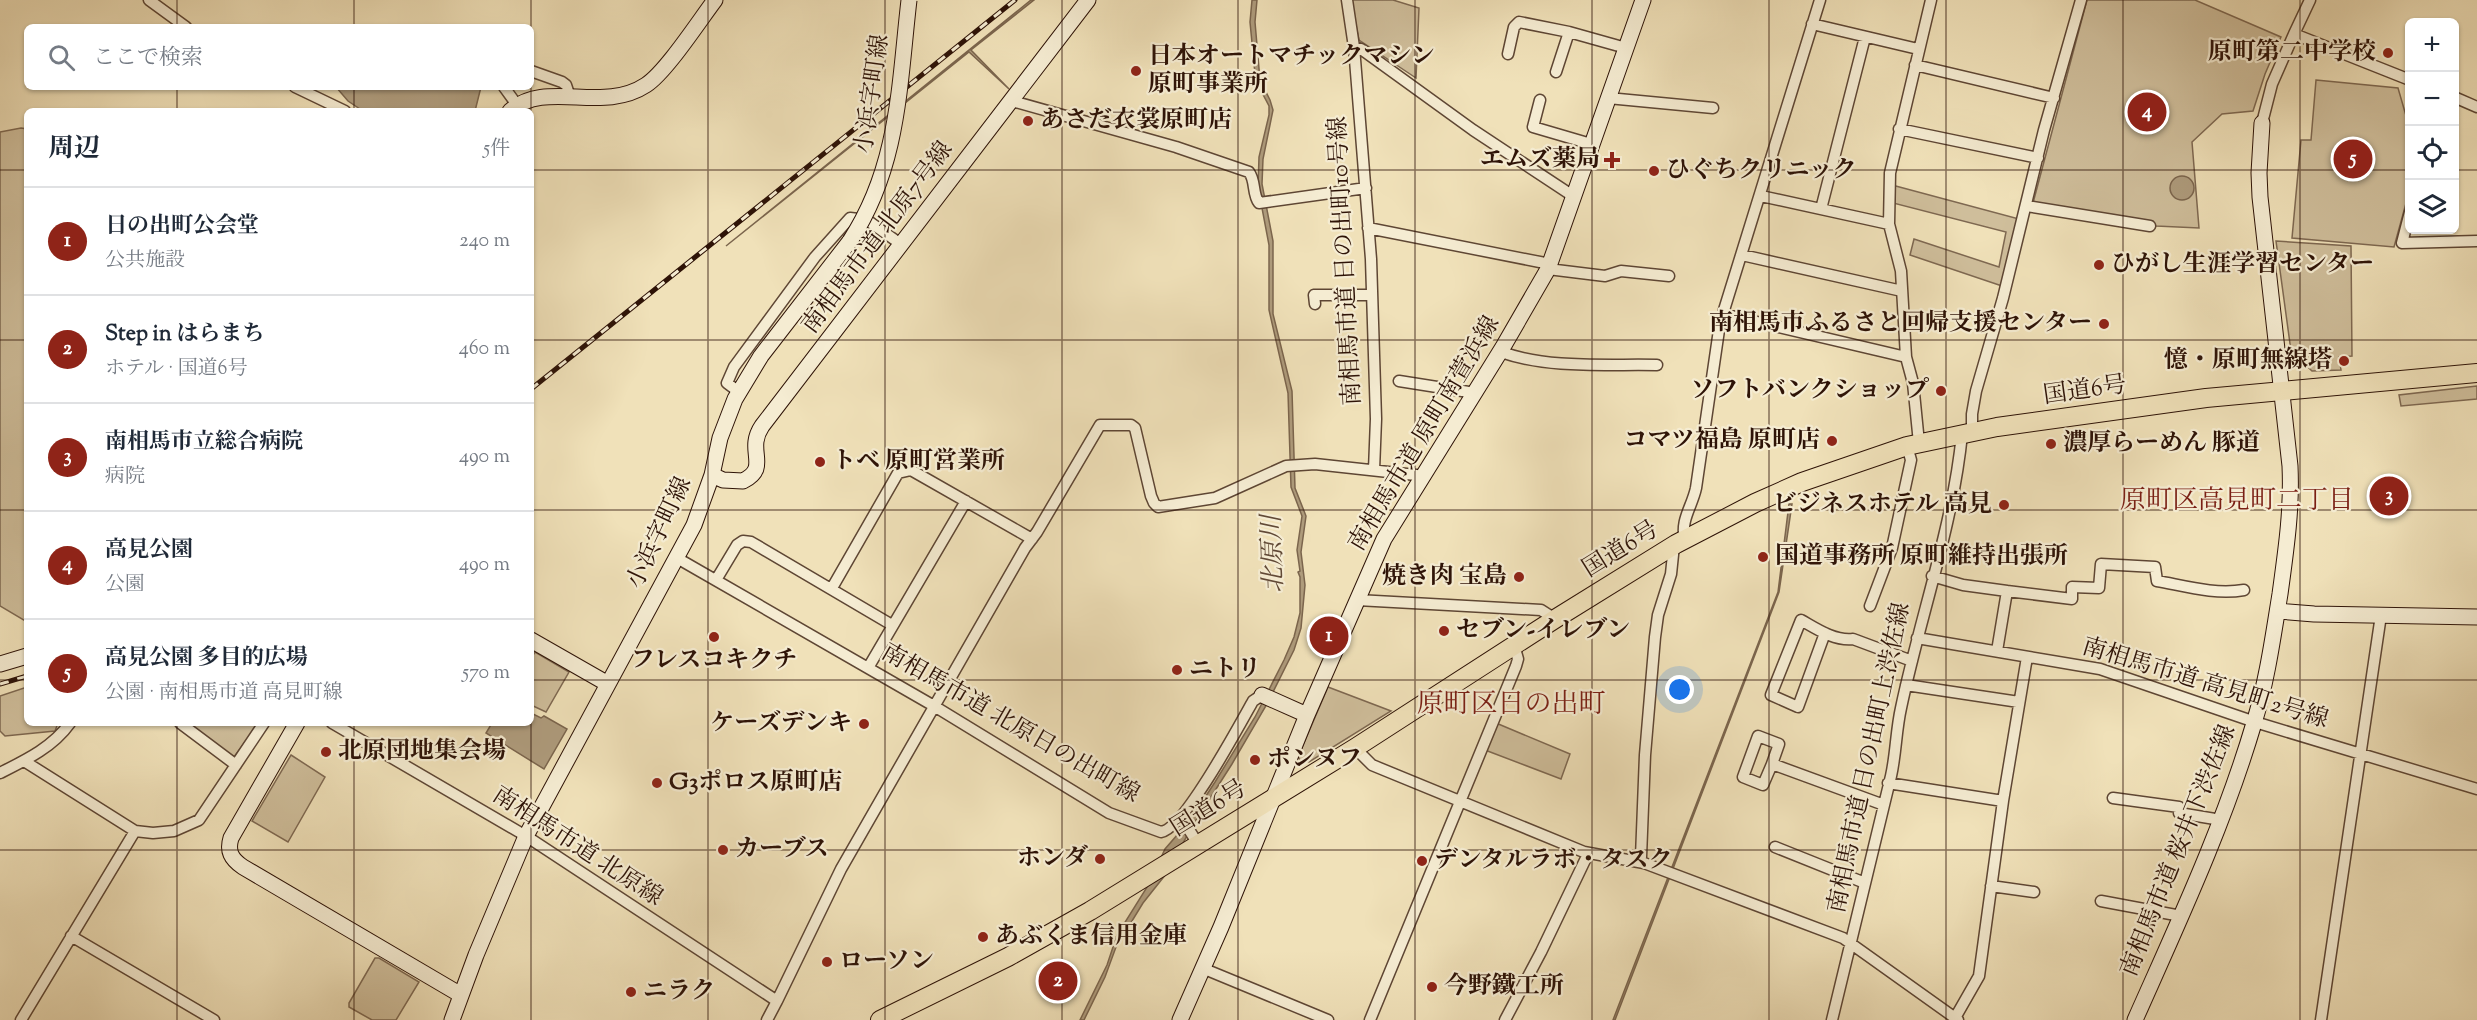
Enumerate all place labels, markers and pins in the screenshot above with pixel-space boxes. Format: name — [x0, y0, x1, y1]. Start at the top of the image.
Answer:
place label: 原町第二中学校 — [2208, 36, 2376, 70]
place label: 日本オートマチックマシン 原町事業所 — [1148, 40, 1435, 102]
marker: 原町第二中学校 — [2381, 46, 2395, 60]
marker: 日本オートマチックマシン 原町事業所 — [1129, 64, 1143, 78]
pin: 4 — [2128, 90, 2166, 134]
place label: あさだ衣裳原町店 — [1040, 104, 1232, 138]
marker: あさだ衣裳原町店 — [1021, 114, 1035, 128]
pin: 5 — [2334, 136, 2372, 182]
place label: エムズ薬局 — [1480, 143, 1600, 177]
marker: エムズ薬局 — [1605, 153, 1619, 167]
place label: ひぐちクリニック — [1666, 154, 1857, 188]
marker: ひぐちクリニック — [1647, 164, 1661, 178]
place label: ひがし生涯学習センター — [2111, 248, 2374, 282]
marker: ひがし生涯学習センター — [2092, 258, 2106, 272]
place label: 南相馬市ふるさと回帰支援センター — [1709, 307, 2092, 341]
marker: 南相馬市ふるさと回帰支援センター — [2097, 317, 2111, 331]
place label: 憶・原町無線塔 — [2164, 344, 2332, 378]
marker: 憶・原町無線塔 — [2337, 354, 2351, 368]
place label: ソフトバンクショップ — [1690, 374, 1930, 408]
marker: ソフトバンクショップ — [1934, 384, 1948, 398]
place label: コマツ福島 原町店 — [1624, 424, 1820, 458]
place label: 濃厚らーめん 豚道 — [2063, 427, 2260, 461]
marker: コマツ福島 原町店 — [1825, 434, 1839, 448]
marker: 濃厚らーめん 豚道 — [2044, 437, 2058, 451]
place label: トベ 原町営業所 — [832, 445, 1005, 479]
marker: トベ 原町営業所 — [813, 455, 827, 469]
pin: 3 — [2370, 474, 2408, 518]
place label: ビジネスホテル 高見 — [1773, 488, 1992, 522]
marker: ビジネスホテル 高見 — [1997, 498, 2011, 512]
place label: 国道事務所 原町維持出張所 — [1775, 540, 2068, 574]
marker: 国道事務所 原町維持出張所 — [1756, 550, 1770, 564]
place label: 焼き肉 宝島 — [1382, 560, 1507, 594]
marker: 焼き肉 宝島 — [1512, 570, 1526, 584]
pin: 1 — [1310, 614, 1348, 658]
place label: セブン-イレブン — [1456, 614, 1630, 648]
marker: セブン-イレブン — [1437, 624, 1451, 638]
marker: フレスコキクチ — [707, 630, 721, 644]
place label: フレスコキクチ — [631, 644, 797, 678]
place label: ニトリ — [1189, 653, 1261, 687]
marker: ニトリ — [1170, 663, 1184, 677]
place label: ケーズデンキ — [710, 707, 852, 741]
marker: ケーズデンキ — [857, 717, 871, 731]
place label: 北原団地集会場 — [338, 735, 506, 769]
place label: ポンヌフ — [1267, 743, 1362, 777]
marker: 北原団地集会場 — [319, 745, 333, 759]
marker: ポンヌフ — [1248, 753, 1262, 767]
place label: G3ポロス原町店 — [669, 766, 842, 800]
marker: G3ポロス原町店 — [650, 776, 664, 790]
place label: カーブス — [735, 833, 829, 867]
place label: ホンダ — [1017, 842, 1088, 876]
marker: カーブス — [716, 843, 730, 857]
place label: デンタルラボ・タスク — [1434, 844, 1673, 878]
marker: ホンダ — [1093, 852, 1107, 866]
marker: デンタルラボ・タスク — [1415, 854, 1429, 868]
place label: あぶくま信用金庫 — [995, 920, 1187, 954]
marker: あぶくま信用金庫 — [976, 930, 990, 944]
place label: ローソン — [839, 945, 934, 979]
marker: ローソン — [820, 955, 834, 969]
pin: 2 — [1038, 958, 1078, 1004]
place label: 今野鐵工所 — [1444, 970, 1564, 1004]
place label: ニラク — [643, 975, 715, 1009]
marker: 今野鐵工所 — [1425, 980, 1439, 994]
marker: ニラク — [624, 985, 638, 999]

